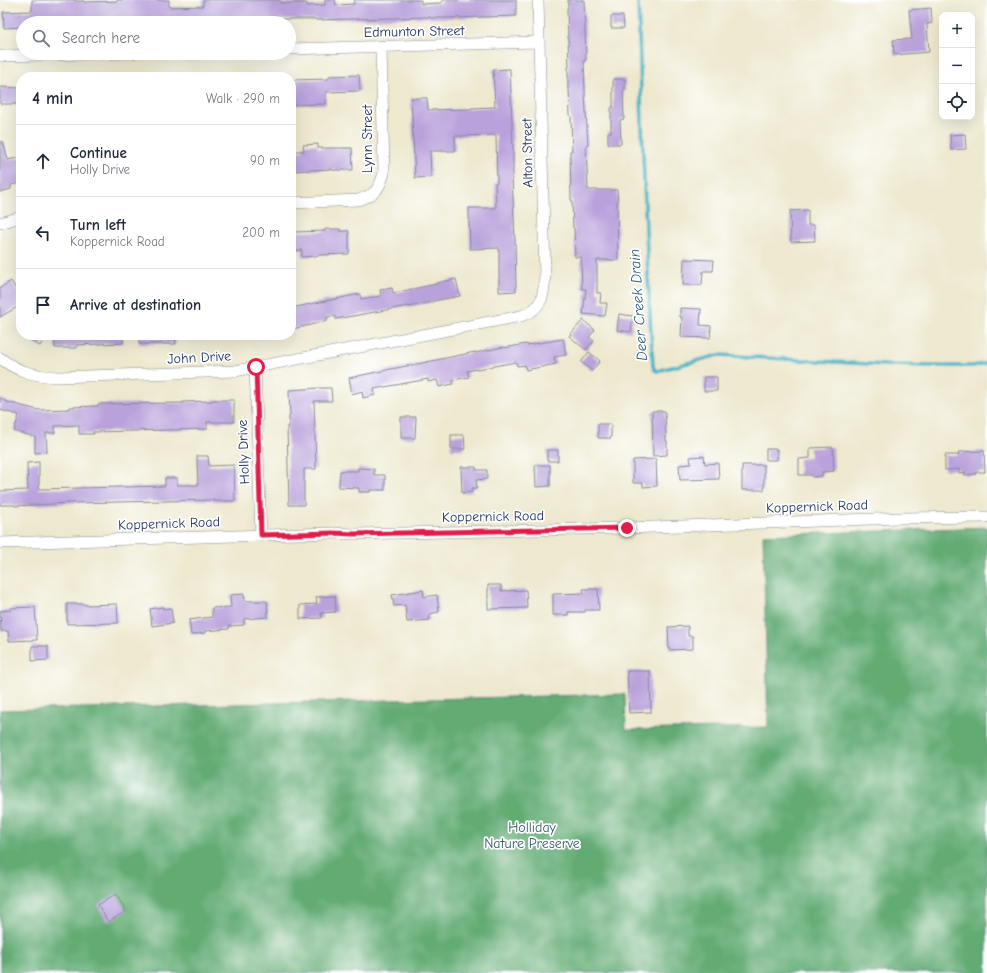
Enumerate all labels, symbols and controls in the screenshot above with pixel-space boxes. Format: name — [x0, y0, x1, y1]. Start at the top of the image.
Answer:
map controls — [939, 12, 975, 120]
button: + — [939, 12, 975, 48]
search box — [16, 16, 296, 60]
street label: Edmunton Street — [363, 22, 466, 41]
icon: search — [30, 27, 52, 49]
text: Search here — [62, 29, 140, 47]
button: − — [939, 48, 975, 84]
button: locate — [939, 84, 975, 120]
text: 4 min — [32, 89, 73, 108]
text: Walk · 290 m — [206, 91, 280, 106]
street label: Lynn Street — [359, 104, 376, 173]
street label: Alton Street — [518, 117, 537, 188]
text: Continue — [70, 144, 127, 162]
icon: ahead — [32, 150, 54, 172]
text: 90 m — [250, 153, 280, 168]
text: Holly Drive — [70, 162, 130, 177]
text: Turn left — [70, 216, 126, 234]
icon: left — [32, 222, 54, 244]
text: 200 m — [242, 225, 280, 240]
text: Koppernick Road — [70, 234, 165, 249]
water label: Deer Creek Drain — [625, 249, 651, 361]
icon: arrive — [32, 294, 54, 316]
text: Arrive at destination — [70, 296, 201, 314]
street label: John Drive — [167, 347, 231, 368]
route start — [247, 358, 265, 376]
street label: Holly Drive — [234, 419, 253, 485]
street label: Koppernick Road — [766, 496, 868, 517]
street label: Koppernick Road — [442, 507, 544, 526]
street label: Koppernick Road — [118, 513, 220, 534]
route end — [618, 519, 636, 537]
park label: Holliday Nature Preserve — [484, 819, 580, 852]

